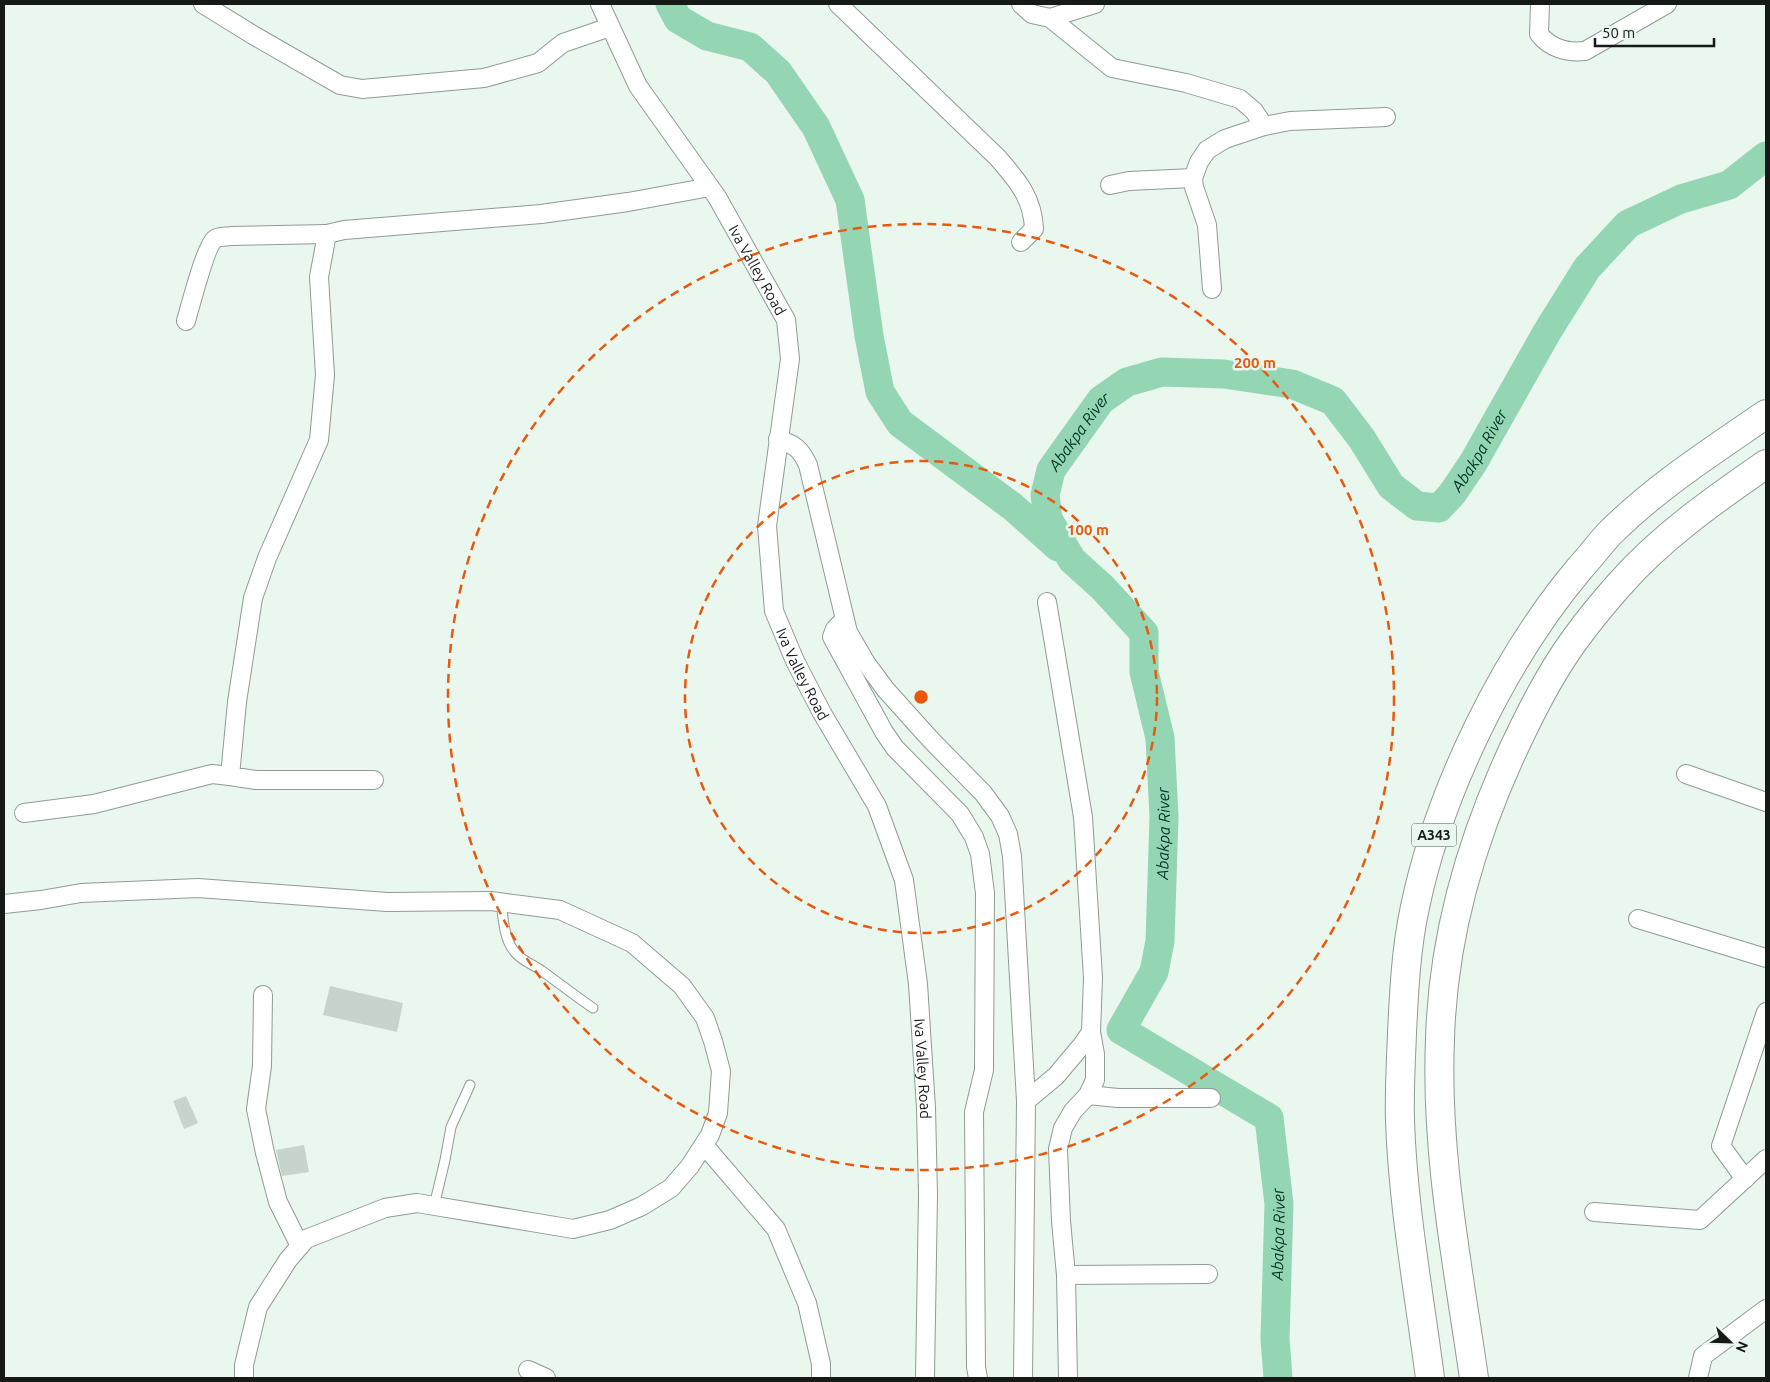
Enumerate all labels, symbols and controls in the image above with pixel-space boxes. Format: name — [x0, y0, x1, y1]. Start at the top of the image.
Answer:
scale bar — [1595, 15, 1714, 47]
text: 50 m — [1602, 24, 1635, 41]
street label: Iva Valley Road — [726, 222, 790, 318]
text: 200 m — [1234, 354, 1276, 371]
water label: Abakpa River — [1044, 388, 1113, 475]
water label: Abakpa River — [1447, 405, 1511, 496]
text: 100 m — [1067, 521, 1109, 538]
street label: Iva Valley Road — [773, 625, 833, 723]
centre of rings — [912, 688, 930, 706]
water label: Abakpa River — [1153, 786, 1173, 881]
road number: A343 — [1412, 824, 1456, 846]
street label: Iva Valley Road — [912, 1018, 935, 1119]
water label: Abakpa River — [1268, 1186, 1288, 1282]
north arrow — [1705, 1317, 1755, 1367]
text: N — [1733, 1339, 1751, 1355]

